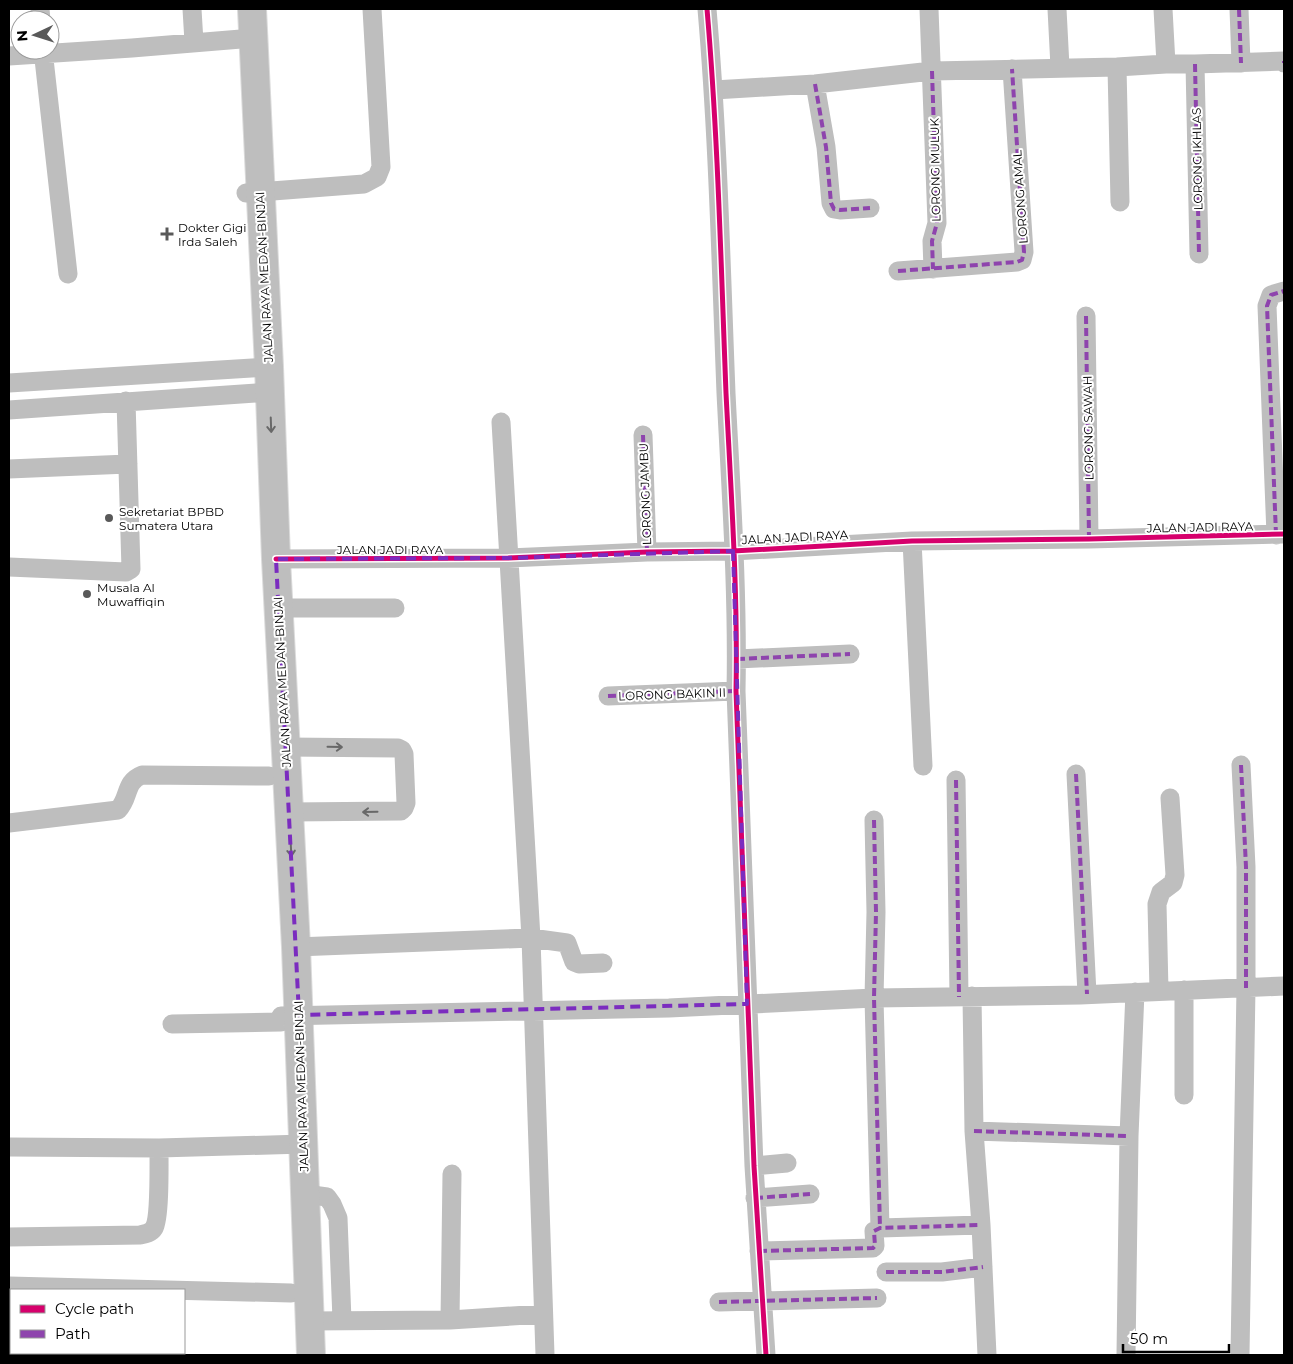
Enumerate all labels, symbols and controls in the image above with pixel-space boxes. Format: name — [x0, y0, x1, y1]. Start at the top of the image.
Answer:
north arrow — [10, 10, 60, 60]
text: N — [13, 30, 31, 42]
street label: LORONG IKHLAS — [1189, 107, 1205, 211]
street label: LORONG MULUK — [927, 118, 943, 222]
street label: LORONG AMAL — [1009, 150, 1031, 244]
street label: JALAN RAYA MEDAN-BINJAI — [252, 191, 276, 364]
place label: Dokter Gigi Irda Saleh — [178, 220, 246, 249]
marker: Dokter Gigi Irda Saleh — [160, 227, 174, 241]
street label: LORONG SAWAH — [1080, 376, 1096, 480]
one-way arrow — [266, 416, 276, 432]
street label: LORONG JAMBU — [636, 443, 654, 545]
place label: Sekretariat BPBD Sumatera Utara — [119, 504, 224, 533]
marker: Sekretariat BPBD Sumatera Utara — [103, 512, 115, 524]
street label: JALAN JADI RAYA — [1146, 519, 1254, 535]
street label: JALAN JADI RAYA — [740, 527, 849, 547]
street label: JALAN JADI RAYA — [336, 542, 444, 557]
place label: Musala Al Muwaffiqin — [97, 580, 165, 609]
marker: Musala Al Muwaffiqin — [81, 588, 93, 600]
street label: JALAN RAYA MEDAN-BINJAI — [270, 596, 294, 769]
street label: LORONG BAKIN II — [618, 685, 726, 703]
one-way arrow — [326, 743, 342, 752]
one-way arrow — [363, 807, 379, 816]
one-way arrow — [286, 841, 295, 857]
street label: JALAN RAYA MEDAN-BINJAI — [291, 1000, 312, 1173]
legend — [10, 1289, 185, 1354]
text: Cycle path — [55, 1299, 134, 1318]
scale bar — [1123, 1322, 1229, 1354]
text: Path — [55, 1324, 91, 1343]
text: 50 m — [1130, 1329, 1168, 1348]

